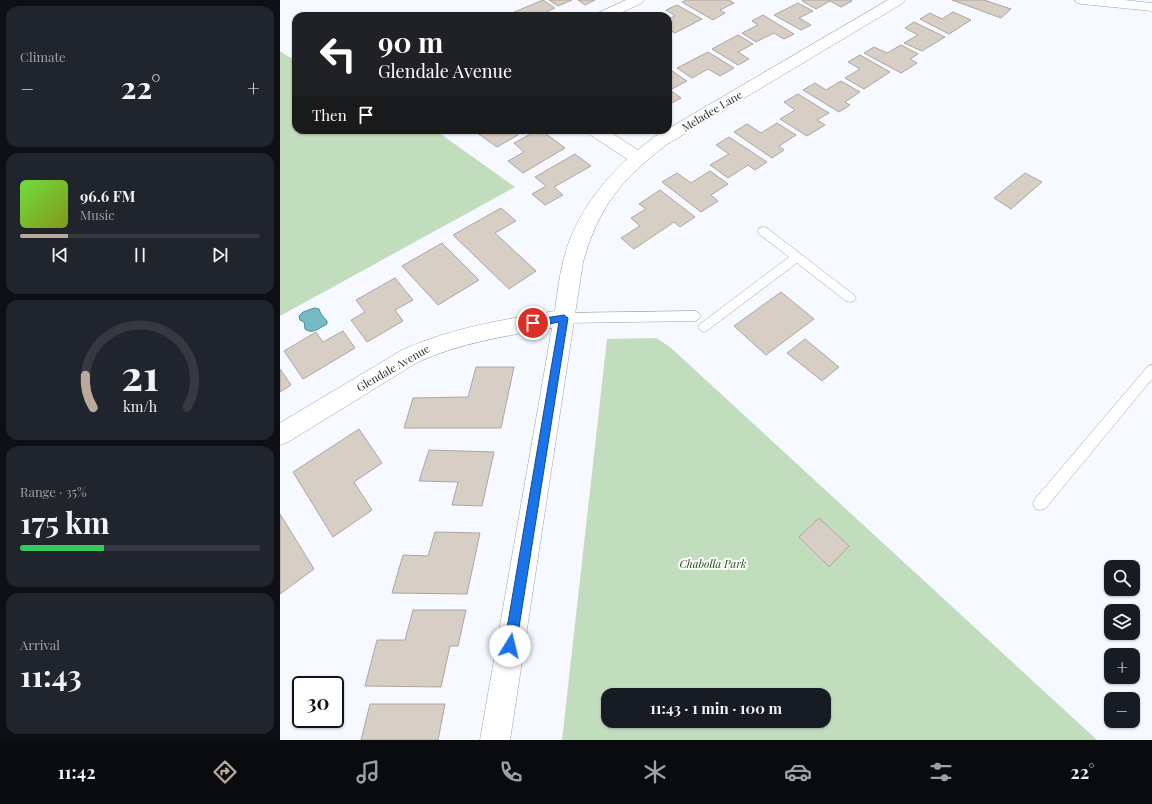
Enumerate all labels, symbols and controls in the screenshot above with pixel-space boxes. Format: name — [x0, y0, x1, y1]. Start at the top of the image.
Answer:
text: 90 m — [378, 23, 443, 60]
icon: left — [312, 28, 364, 80]
text: Climate — [20, 48, 66, 65]
text: Glendale Avenue — [378, 59, 512, 83]
text: 22° — [121, 67, 161, 107]
text: − — [20, 73, 34, 103]
text: + — [247, 73, 260, 103]
street label: Meladee Lane — [679, 86, 745, 134]
icon: arrive — [355, 104, 377, 126]
text: Then — [312, 105, 347, 125]
text: 96.6 FM — [80, 186, 135, 206]
text: Music — [80, 206, 115, 223]
icon: previous — [49, 244, 71, 266]
icon: pause — [129, 244, 151, 266]
icon: next — [209, 244, 231, 266]
pin — [516, 306, 550, 340]
icon: arrive — [522, 312, 544, 334]
street label: Glendale Avenue — [353, 340, 432, 395]
text: 21 — [121, 346, 159, 401]
text: km/h — [123, 397, 158, 416]
text: Range · 35% — [20, 483, 87, 500]
text: 175 km — [20, 502, 110, 542]
park label: Chabolla Park — [679, 556, 747, 571]
map controls — [1104, 560, 1140, 728]
button: search — [1104, 560, 1140, 596]
button: layers — [1104, 604, 1140, 640]
position arrow — [489, 625, 531, 667]
text: Arrival — [20, 636, 60, 653]
button: + — [1104, 648, 1140, 684]
text: 11:43 — [20, 655, 82, 695]
speed limit sign: 30 — [292, 676, 344, 728]
button: − — [1104, 692, 1140, 728]
text: 11:43 · 1 min · 100 m — [650, 698, 782, 718]
icon: directions — [211, 758, 239, 786]
icon: music — [354, 758, 382, 786]
icon: phone — [497, 758, 525, 786]
icon: climate — [641, 758, 669, 786]
icon: car — [784, 758, 812, 786]
icon: filters — [927, 758, 955, 786]
text: 11:42 — [58, 760, 96, 784]
text: 22° — [1070, 760, 1094, 784]

